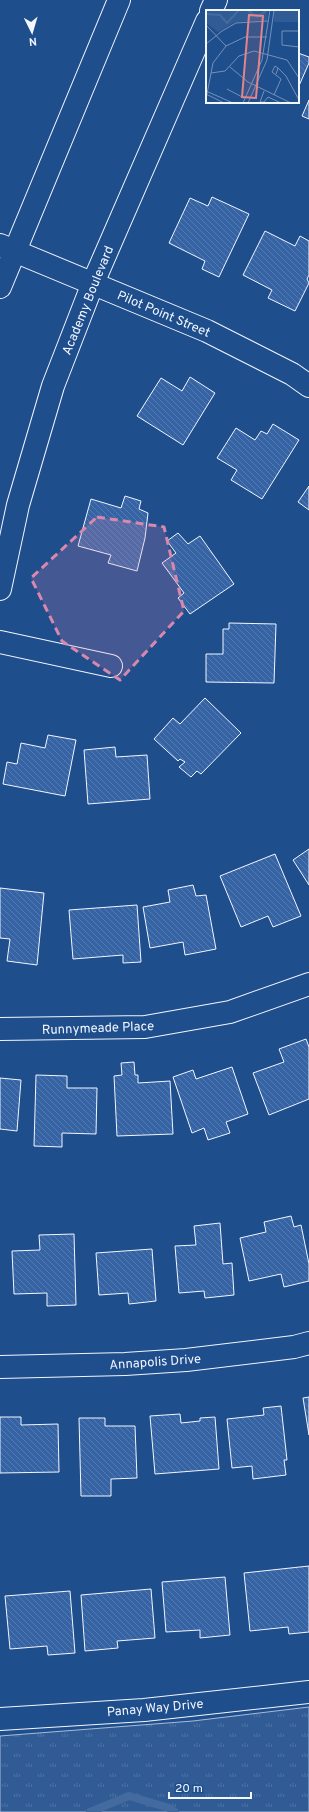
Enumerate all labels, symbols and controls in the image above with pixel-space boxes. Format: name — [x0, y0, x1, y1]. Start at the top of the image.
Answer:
inset map — [206, 10, 299, 103]
north arrow — [12, 12, 52, 52]
text: N — [28, 34, 37, 48]
street label: Academy Boulevard — [60, 244, 118, 358]
street label: Pilot Point Street — [114, 288, 212, 342]
street label: Runnymeade Place — [42, 1019, 155, 1039]
street label: Annapolis Drive — [109, 1352, 202, 1374]
street label: Panay Way Drive — [106, 1697, 204, 1721]
scale bar — [169, 1774, 251, 1800]
text: 20 m — [175, 1781, 203, 1797]

